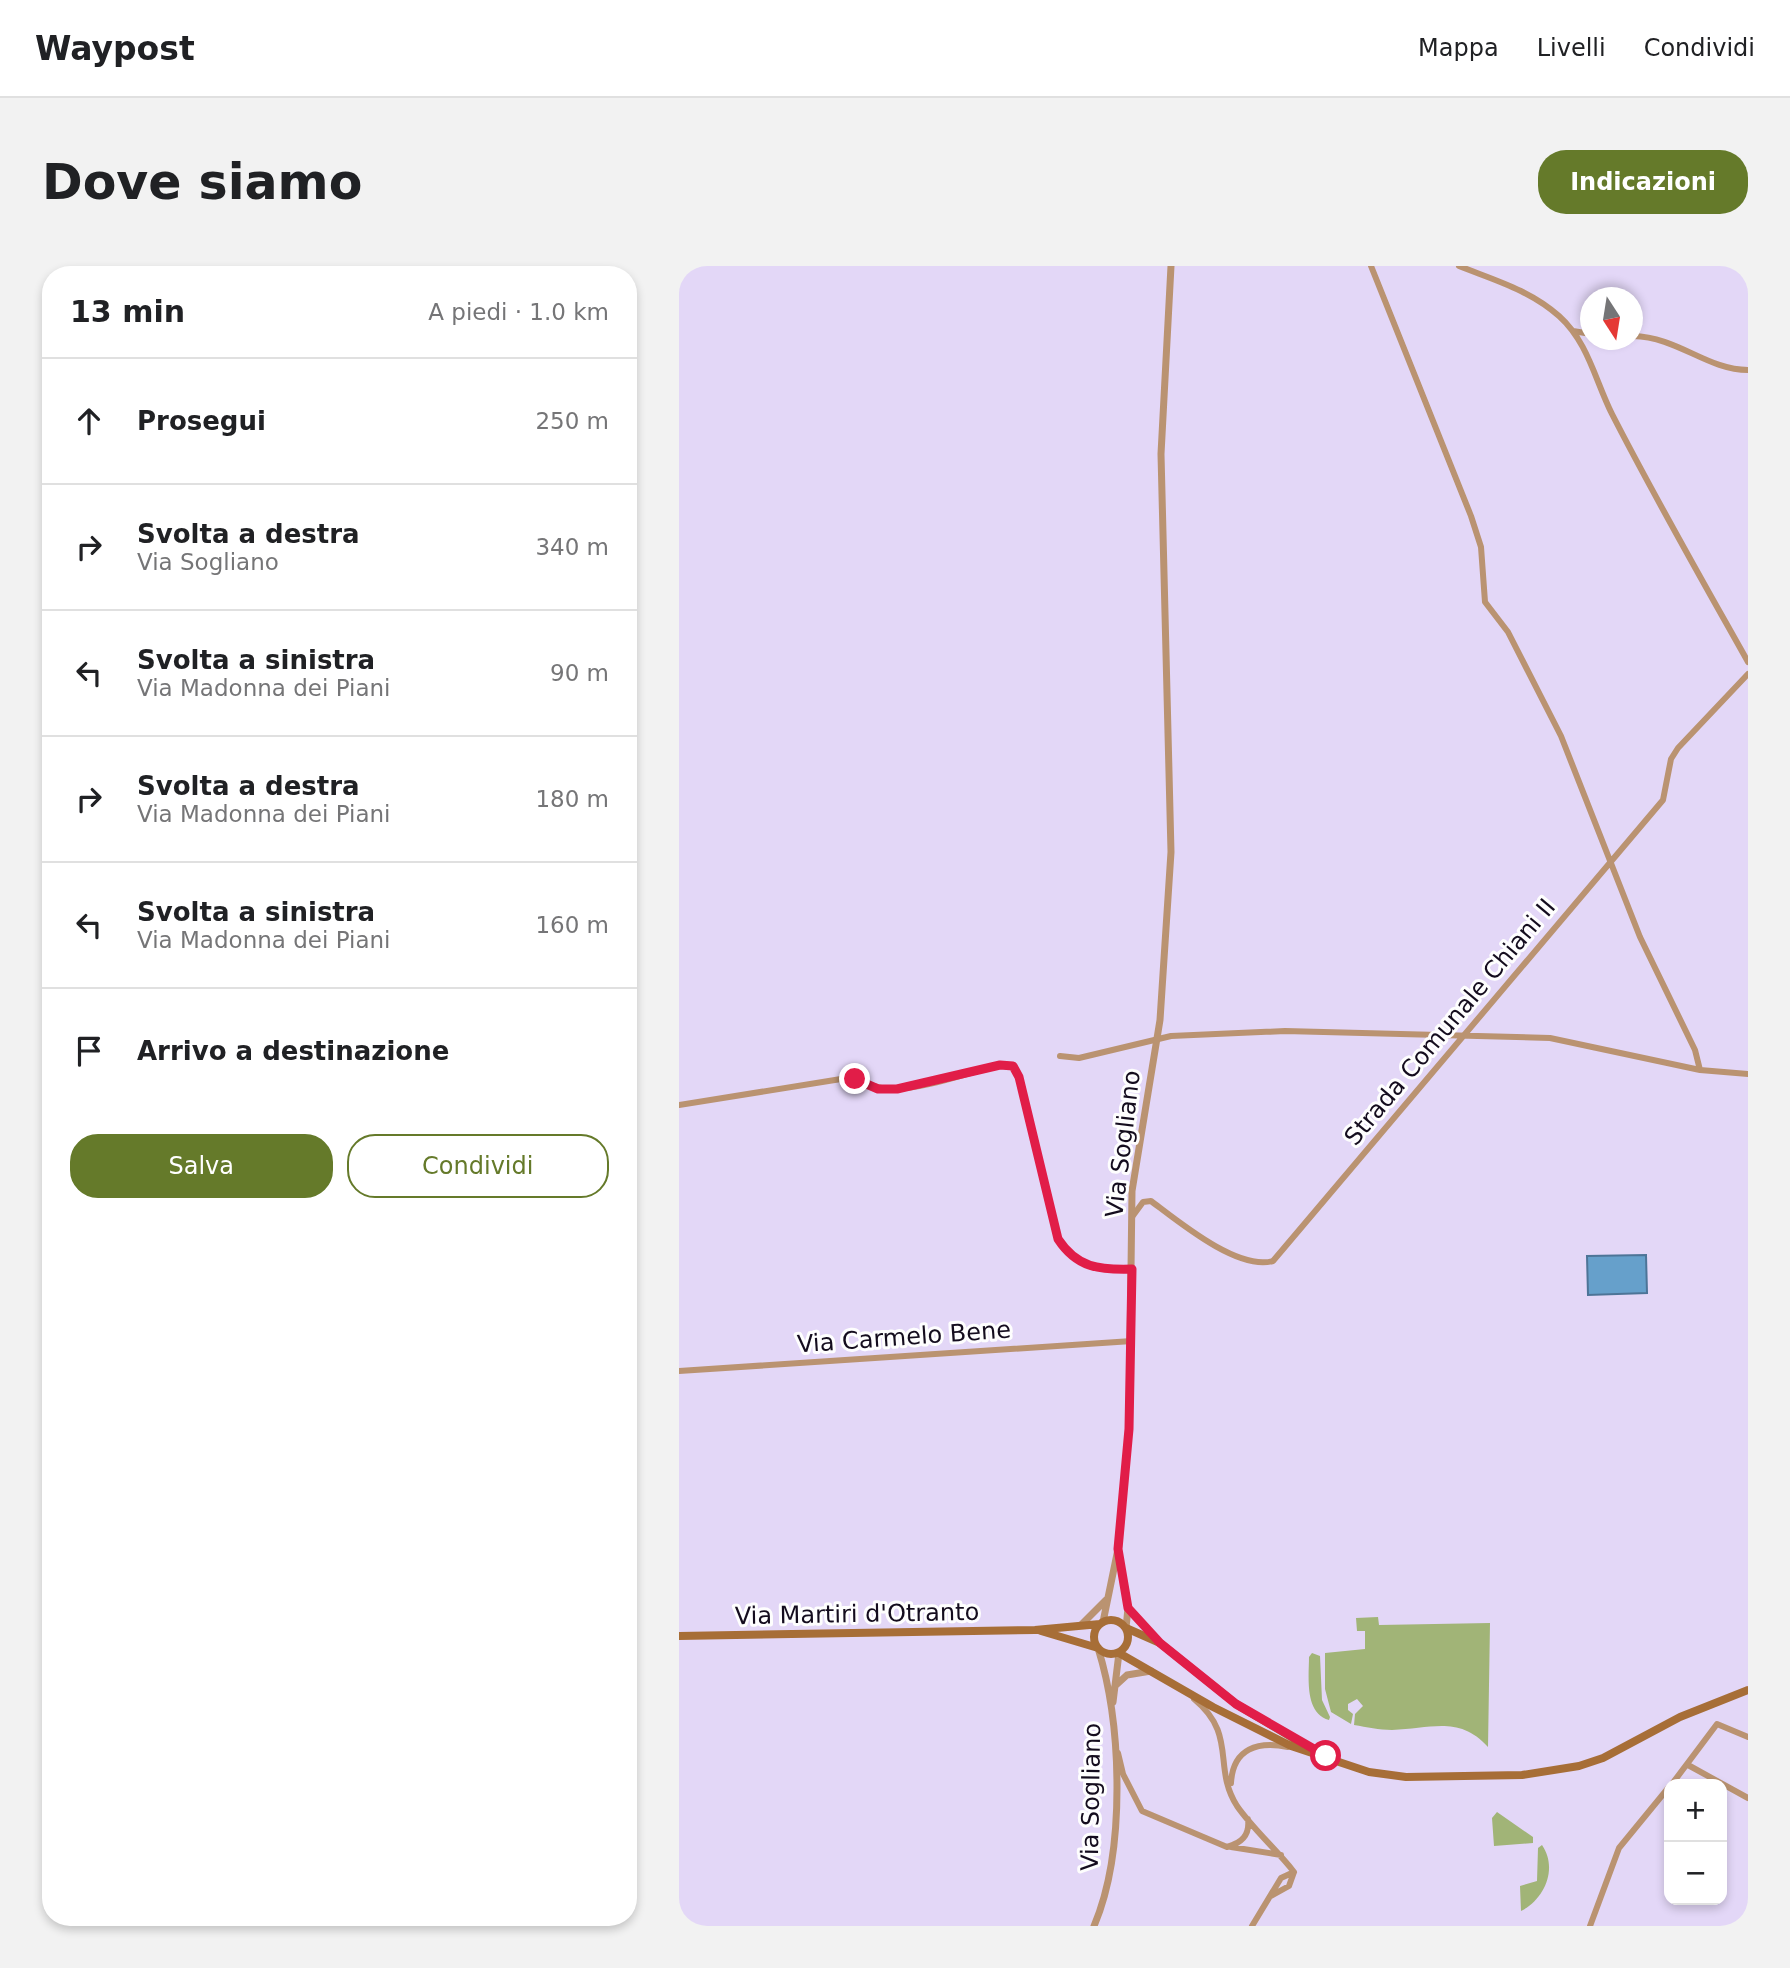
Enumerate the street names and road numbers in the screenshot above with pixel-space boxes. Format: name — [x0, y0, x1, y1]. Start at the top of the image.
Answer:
street label: Strada Comunale Chiani II — [1339, 893, 1561, 1151]
street label: Via Sogliano — [1100, 1069, 1146, 1219]
street label: Via Carmelo Bene — [796, 1316, 1012, 1358]
street label: Via Martiri d'Otranto — [735, 1598, 979, 1630]
street label: Via Sogliano — [1076, 1723, 1106, 1871]

